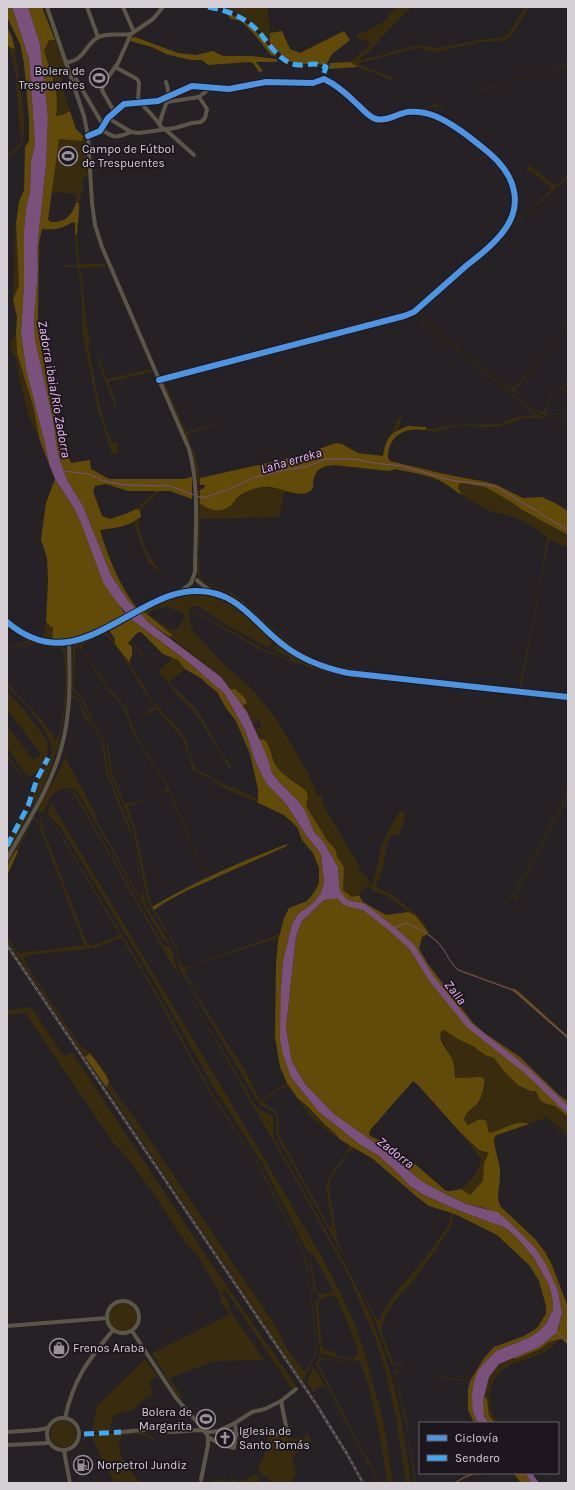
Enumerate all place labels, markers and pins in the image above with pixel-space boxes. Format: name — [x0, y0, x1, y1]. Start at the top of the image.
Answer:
place label: Bolera de Trespuentes — [18, 64, 85, 92]
sports icon: Bolera de Trespuentes — [88, 67, 110, 89]
place label: Campo de Fútbol de Trespuentes — [82, 142, 175, 170]
sports icon: Campo de Fútbol de Trespuentes — [57, 145, 79, 167]
shop icon: Frenos Araba — [48, 1337, 70, 1359]
place label: Frenos Araba — [73, 1341, 144, 1355]
place label: Bolera de Margarita — [139, 1405, 192, 1433]
sports icon: Bolera de Margarita — [195, 1408, 217, 1430]
place label: Iglesia de Santo Tomás — [239, 1424, 310, 1452]
church icon: Iglesia de Santo Tomás — [214, 1427, 236, 1449]
fuel station icon: Norpetrol Jundiz — [72, 1454, 94, 1476]
place label: Norpetrol Jundiz — [97, 1458, 187, 1472]

